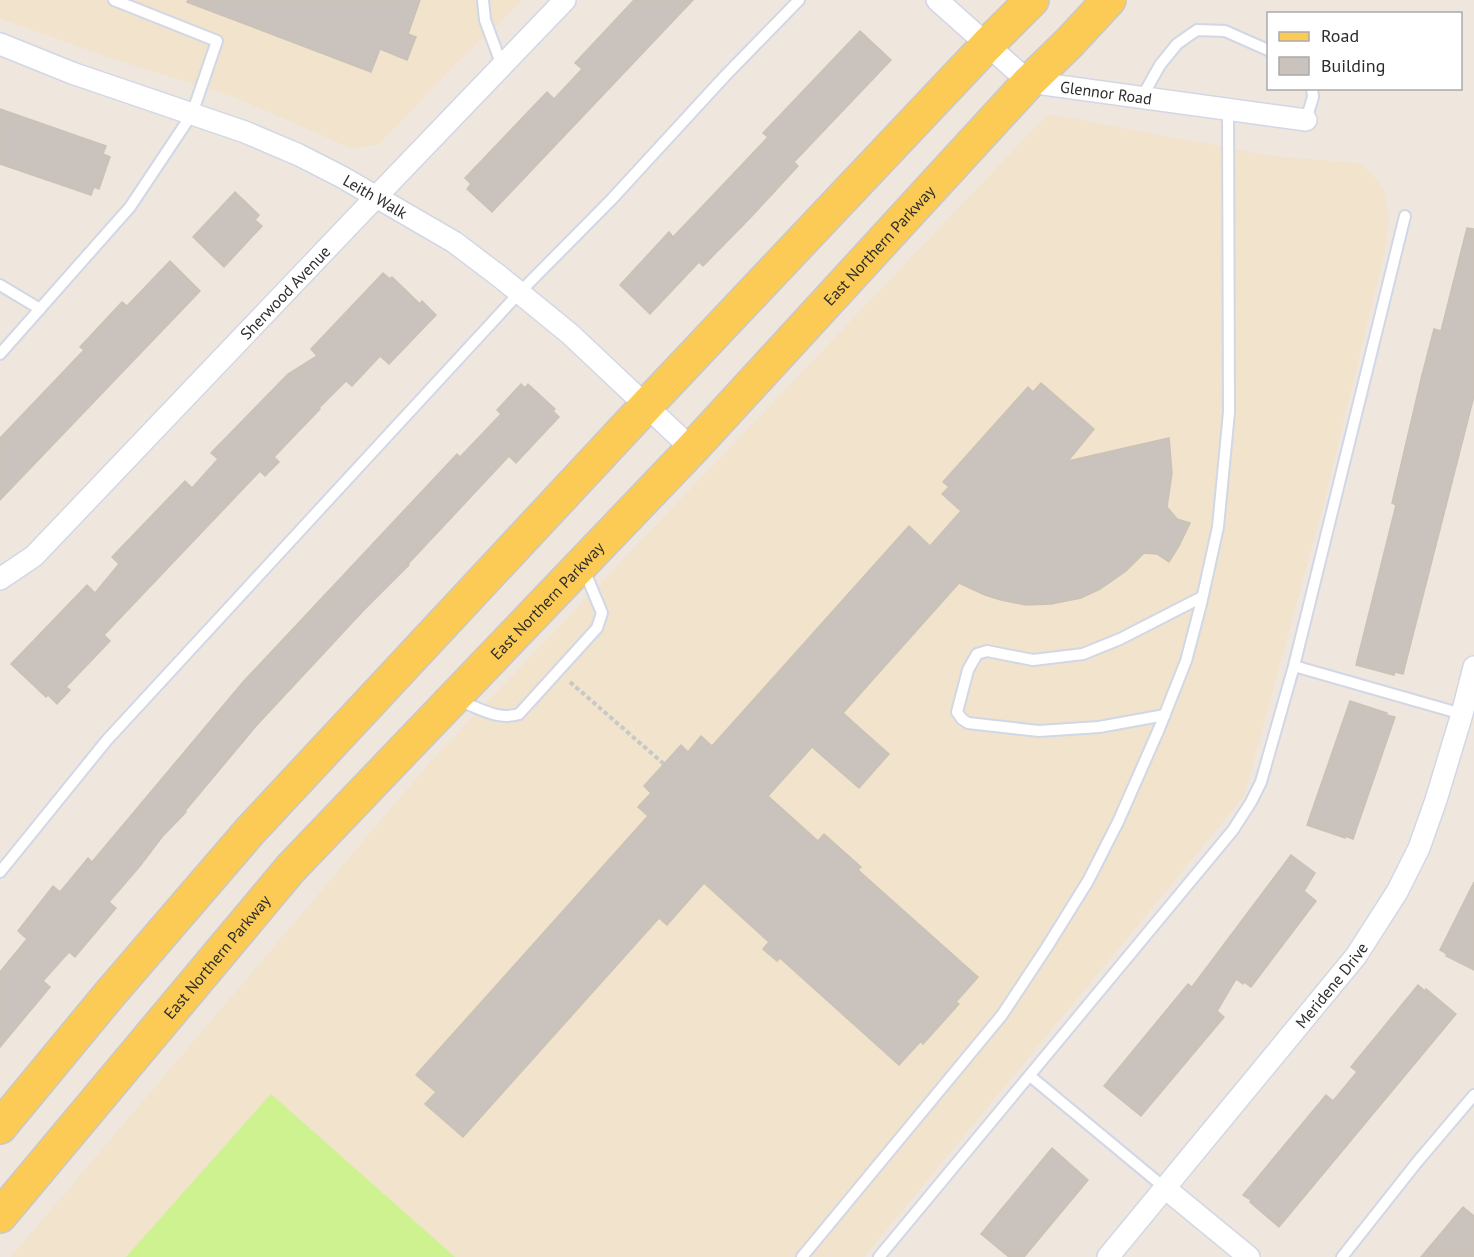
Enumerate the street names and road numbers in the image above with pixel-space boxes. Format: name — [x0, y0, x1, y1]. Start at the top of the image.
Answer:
street label: Glennor Road — [1059, 76, 1153, 109]
street label: Leith Walk — [340, 170, 411, 223]
street label: East Northern Parkway — [819, 181, 939, 310]
street label: Sherwood Avenue — [236, 241, 334, 344]
street label: East Northern Parkway — [486, 537, 609, 664]
street label: East Northern Parkway — [159, 890, 275, 1023]
street label: Meridene Drive — [1291, 939, 1372, 1032]

